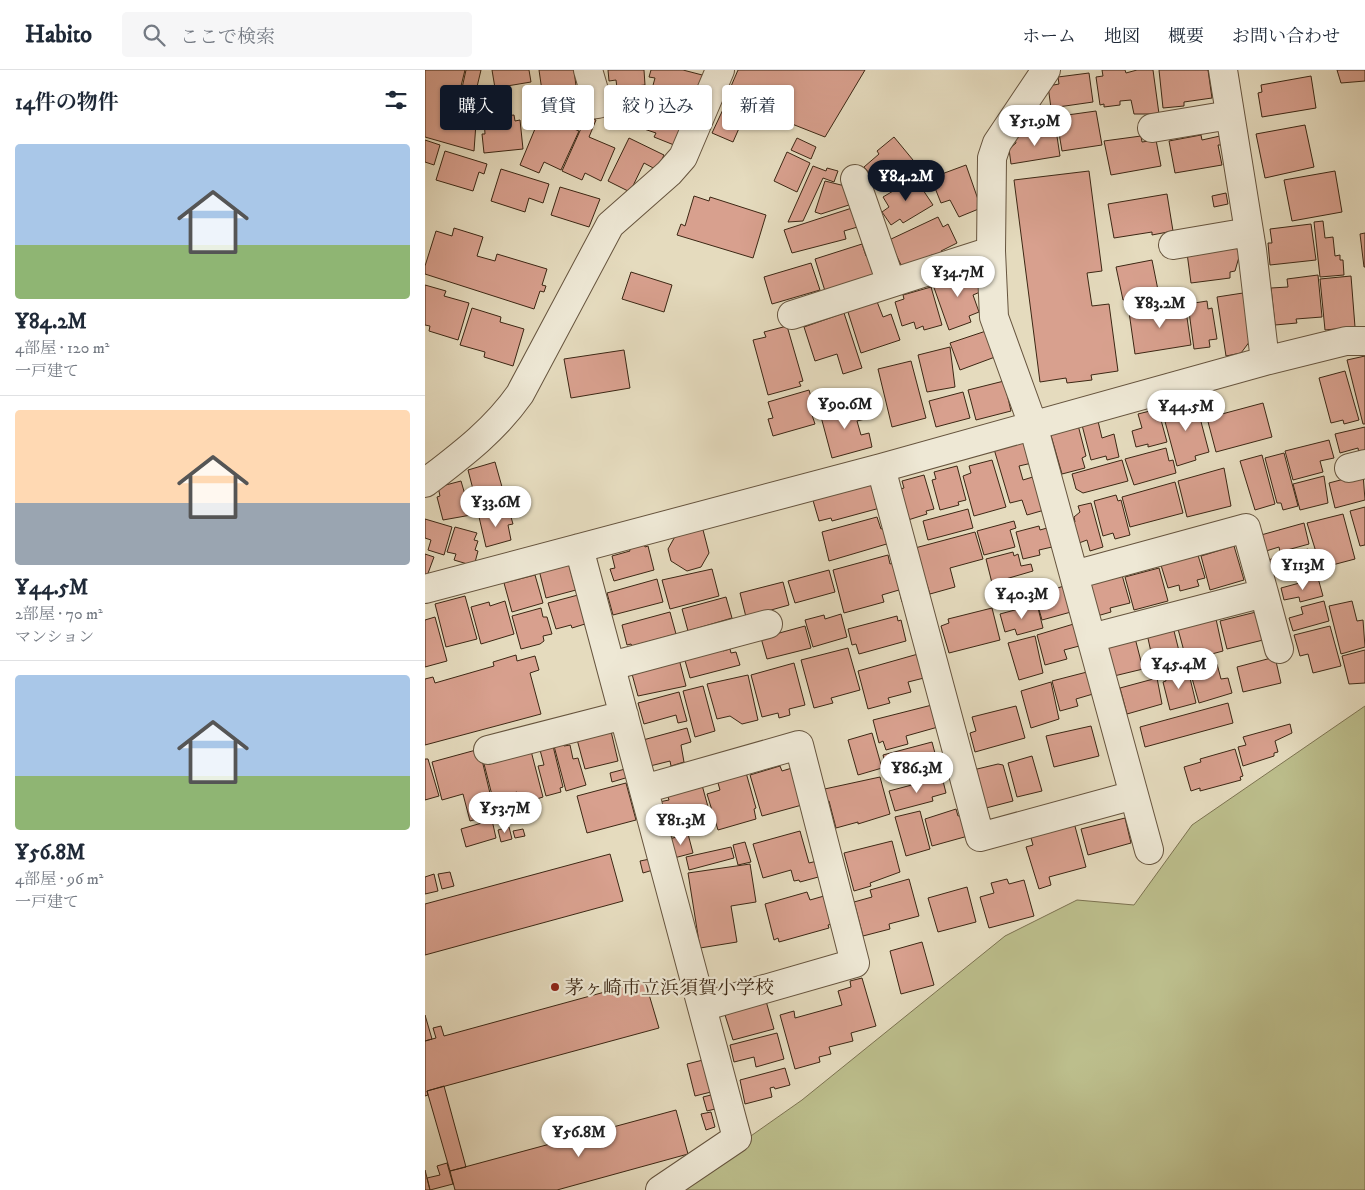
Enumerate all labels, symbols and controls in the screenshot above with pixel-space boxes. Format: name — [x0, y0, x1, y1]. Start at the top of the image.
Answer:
search box — [122, 12, 472, 57]
text: Habito — [25, 20, 92, 50]
icon: search — [140, 21, 168, 49]
text: ここで検索 — [180, 26, 275, 49]
text: ホーム — [1022, 26, 1076, 48]
text: 地図 — [1104, 26, 1140, 48]
text: 概要 — [1168, 26, 1204, 48]
text: お問い合わせ — [1232, 26, 1340, 48]
chip: 購入 — [440, 85, 512, 130]
chip: 賃貸 — [522, 85, 594, 130]
chip: 絞り込み — [604, 85, 712, 130]
chip: 新着 — [722, 85, 794, 130]
icon: filters — [382, 86, 410, 114]
text: 14件の物件 — [15, 90, 119, 116]
pin: ¥51.9M — [994, 104, 1076, 147]
text: ¥51.9M — [1010, 111, 1060, 131]
pin: ¥84.2M — [865, 160, 947, 202]
text: ¥84.2M — [879, 166, 933, 186]
icon: home — [168, 177, 258, 267]
pin: ¥34.7M — [917, 256, 999, 298]
text: ¥34.7M — [932, 262, 984, 282]
pin: ¥83.2M — [1119, 286, 1201, 329]
text: ¥83.2M — [1135, 293, 1185, 313]
text: ¥84.2M — [15, 309, 87, 335]
text: 4部屋 · 120 m² — [15, 338, 109, 358]
text: 一戸建て — [15, 361, 79, 381]
pin: ¥90.6M — [804, 388, 886, 430]
pin: ¥44.5M — [1145, 390, 1227, 432]
text: ¥90.6M — [818, 394, 872, 414]
text: ¥44.5M — [1158, 396, 1214, 416]
icon: home — [168, 442, 258, 532]
pin: ¥33.6M — [455, 486, 537, 528]
text: ¥33.6M — [471, 492, 521, 512]
pin: ¥113M — [1268, 548, 1338, 591]
text: ¥113M — [1281, 555, 1325, 575]
text: ¥44.5M — [15, 575, 88, 601]
pin: ¥40.3M — [981, 578, 1063, 620]
text: ¥40.3M — [996, 584, 1048, 604]
text: 2部屋 · 70 m² — [15, 604, 103, 624]
text: マンション — [15, 627, 94, 647]
pin: ¥45.4M — [1138, 648, 1220, 690]
text: ¥45.4M — [1151, 654, 1207, 674]
icon: home — [168, 707, 258, 797]
pin: ¥86.3M — [876, 752, 958, 794]
text: ¥86.3M — [891, 758, 943, 778]
pin: ¥53.7M — [464, 792, 546, 834]
text: ¥53.7M — [480, 798, 530, 818]
pin: ¥81.3M — [640, 804, 722, 846]
text: ¥81.3M — [657, 810, 706, 830]
text: ¥56.8M — [15, 840, 85, 866]
text: 4部屋 · 96 m² — [15, 869, 103, 889]
text: 一戸建て — [15, 892, 79, 912]
place label: 茅ヶ崎市立浜須賀小学校 — [565, 977, 774, 1000]
marker: 茅ヶ崎市立浜須賀小学校 — [549, 981, 561, 993]
pin: ¥56.8M — [538, 1116, 620, 1158]
text: ¥56.8M — [552, 1122, 606, 1142]

